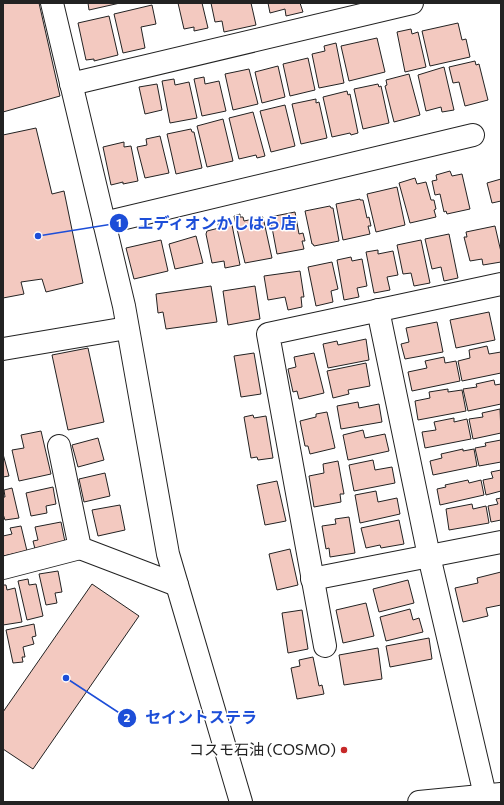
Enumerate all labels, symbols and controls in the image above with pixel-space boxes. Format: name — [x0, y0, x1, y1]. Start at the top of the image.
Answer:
callout: エディオンかしはら店 — [109, 209, 305, 237]
text: エディオンかしはら店 — [138, 213, 296, 232]
text: 1 — [116, 215, 122, 229]
callout: セイントステラ — [117, 704, 265, 732]
text: セイントステラ — [145, 707, 257, 726]
text: 2 — [124, 710, 131, 724]
place label: コスモ石油 (COSMO) — [189, 740, 336, 758]
marker: コスモ石油 (COSMO) — [339, 745, 349, 755]

